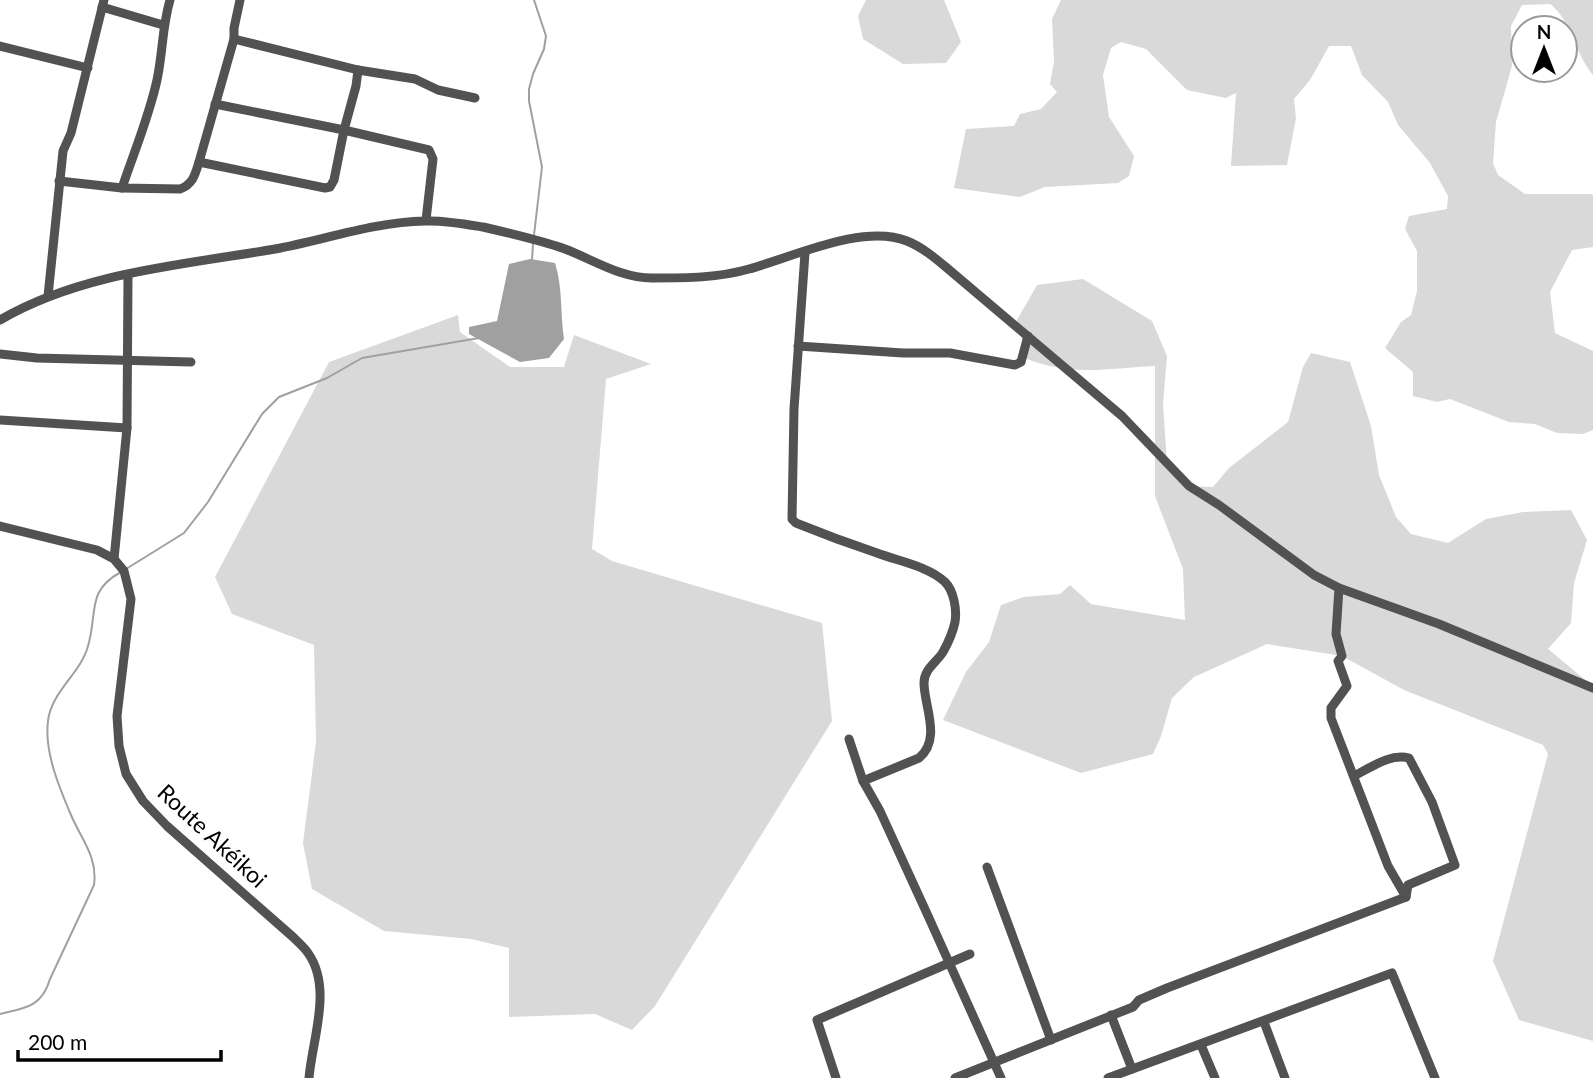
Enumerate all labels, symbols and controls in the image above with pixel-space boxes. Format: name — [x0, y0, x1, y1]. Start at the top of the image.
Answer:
north arrow — [1509, 14, 1579, 84]
text: N — [1537, 20, 1551, 43]
street label: Route Akéikoi — [152, 778, 273, 893]
scale bar — [18, 1018, 220, 1062]
text: 200 m — [28, 1029, 87, 1054]

